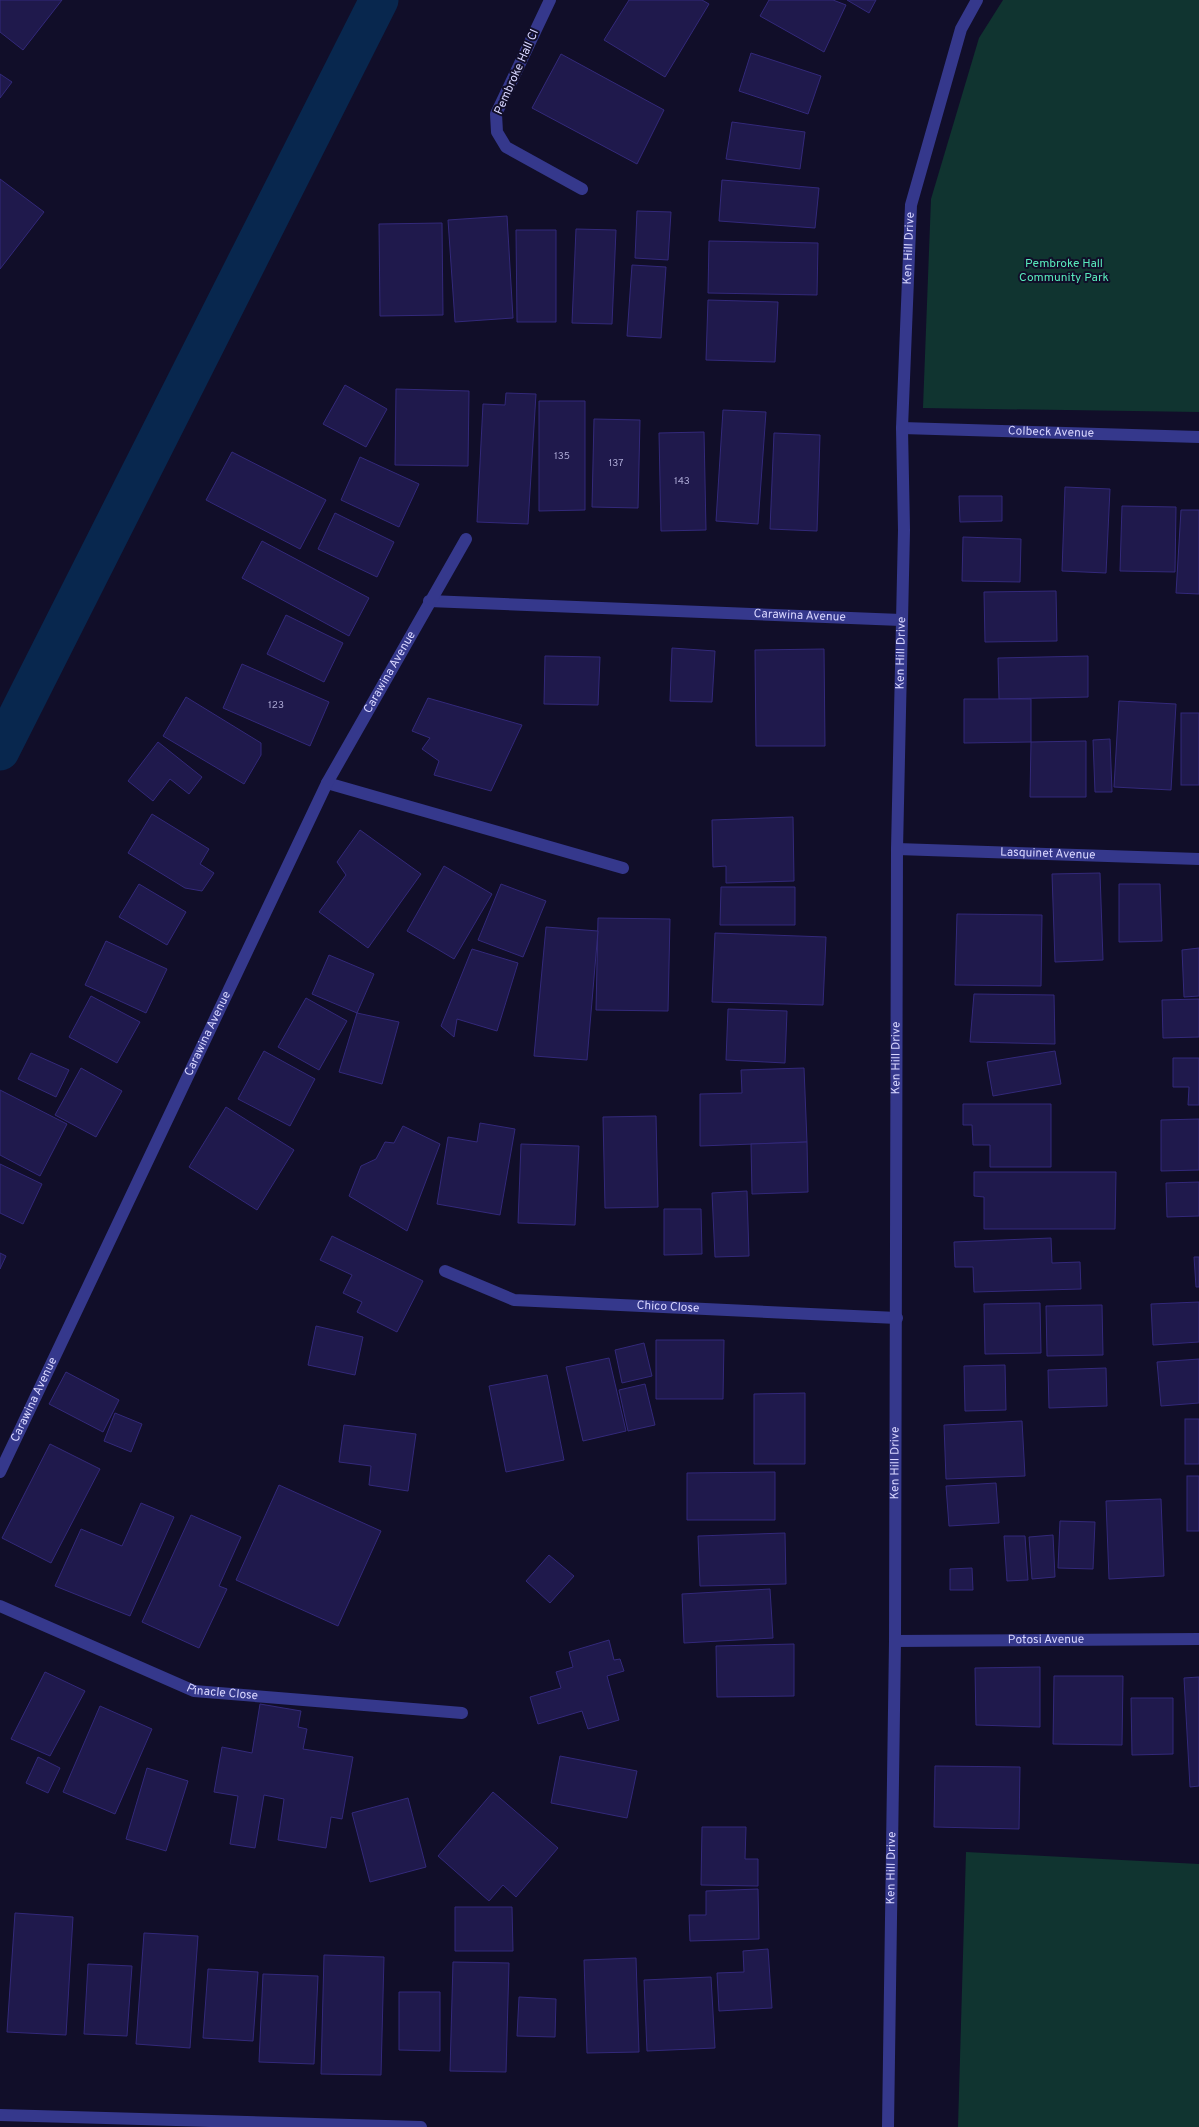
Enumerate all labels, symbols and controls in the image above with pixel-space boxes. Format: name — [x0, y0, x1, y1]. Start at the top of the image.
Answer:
street label: Pembroke Hall Cl — [491, 27, 543, 117]
street label: Ken Hill Drive — [900, 212, 919, 285]
park label: Pembroke Hall Community Park — [1019, 256, 1109, 286]
street label: Colbeck Avenue — [1008, 423, 1094, 442]
house number: 135 — [554, 450, 570, 463]
house number: 137 — [609, 457, 623, 470]
house number: 143 — [674, 475, 690, 488]
street label: Carawina Avenue — [753, 606, 846, 626]
street label: Ken Hill Drive — [893, 616, 910, 690]
street label: Carawina Avenue — [360, 628, 420, 716]
house number: 123 — [268, 699, 284, 712]
street label: Lasquinet Avenue — [1000, 844, 1096, 864]
street label: Carawina Avenue — [181, 989, 235, 1079]
street label: Ken Hill Drive — [888, 1022, 905, 1095]
street label: Chico Close — [636, 1298, 700, 1317]
street label: Carawina Avenue — [7, 1355, 61, 1445]
street label: Ken Hill Drive — [887, 1427, 904, 1500]
street label: Potosi Avenue — [1008, 1632, 1084, 1648]
street label: Pinacle Close — [184, 1681, 259, 1704]
street label: Ken Hill Drive — [883, 1831, 900, 1905]

